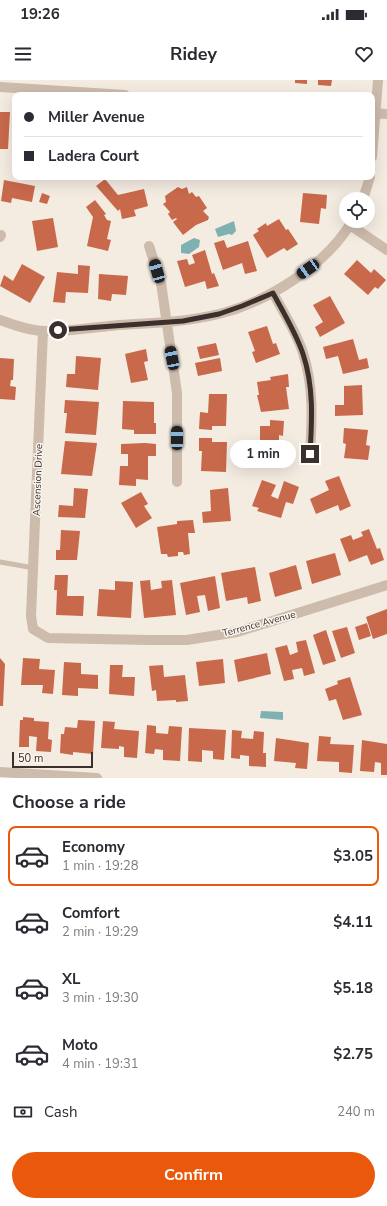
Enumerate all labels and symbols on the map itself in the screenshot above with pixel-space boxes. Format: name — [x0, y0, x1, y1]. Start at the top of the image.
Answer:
car — [295, 257, 321, 281]
car — [148, 258, 166, 284]
route start — [49, 321, 67, 339]
car — [164, 345, 180, 371]
car — [171, 426, 183, 450]
callout: 1 min — [230, 440, 296, 468]
street label: Ascension Drive — [30, 444, 46, 516]
route end — [301, 445, 319, 463]
street label: Terrence Avenue — [221, 608, 297, 640]
scale bar — [12, 750, 93, 769]

